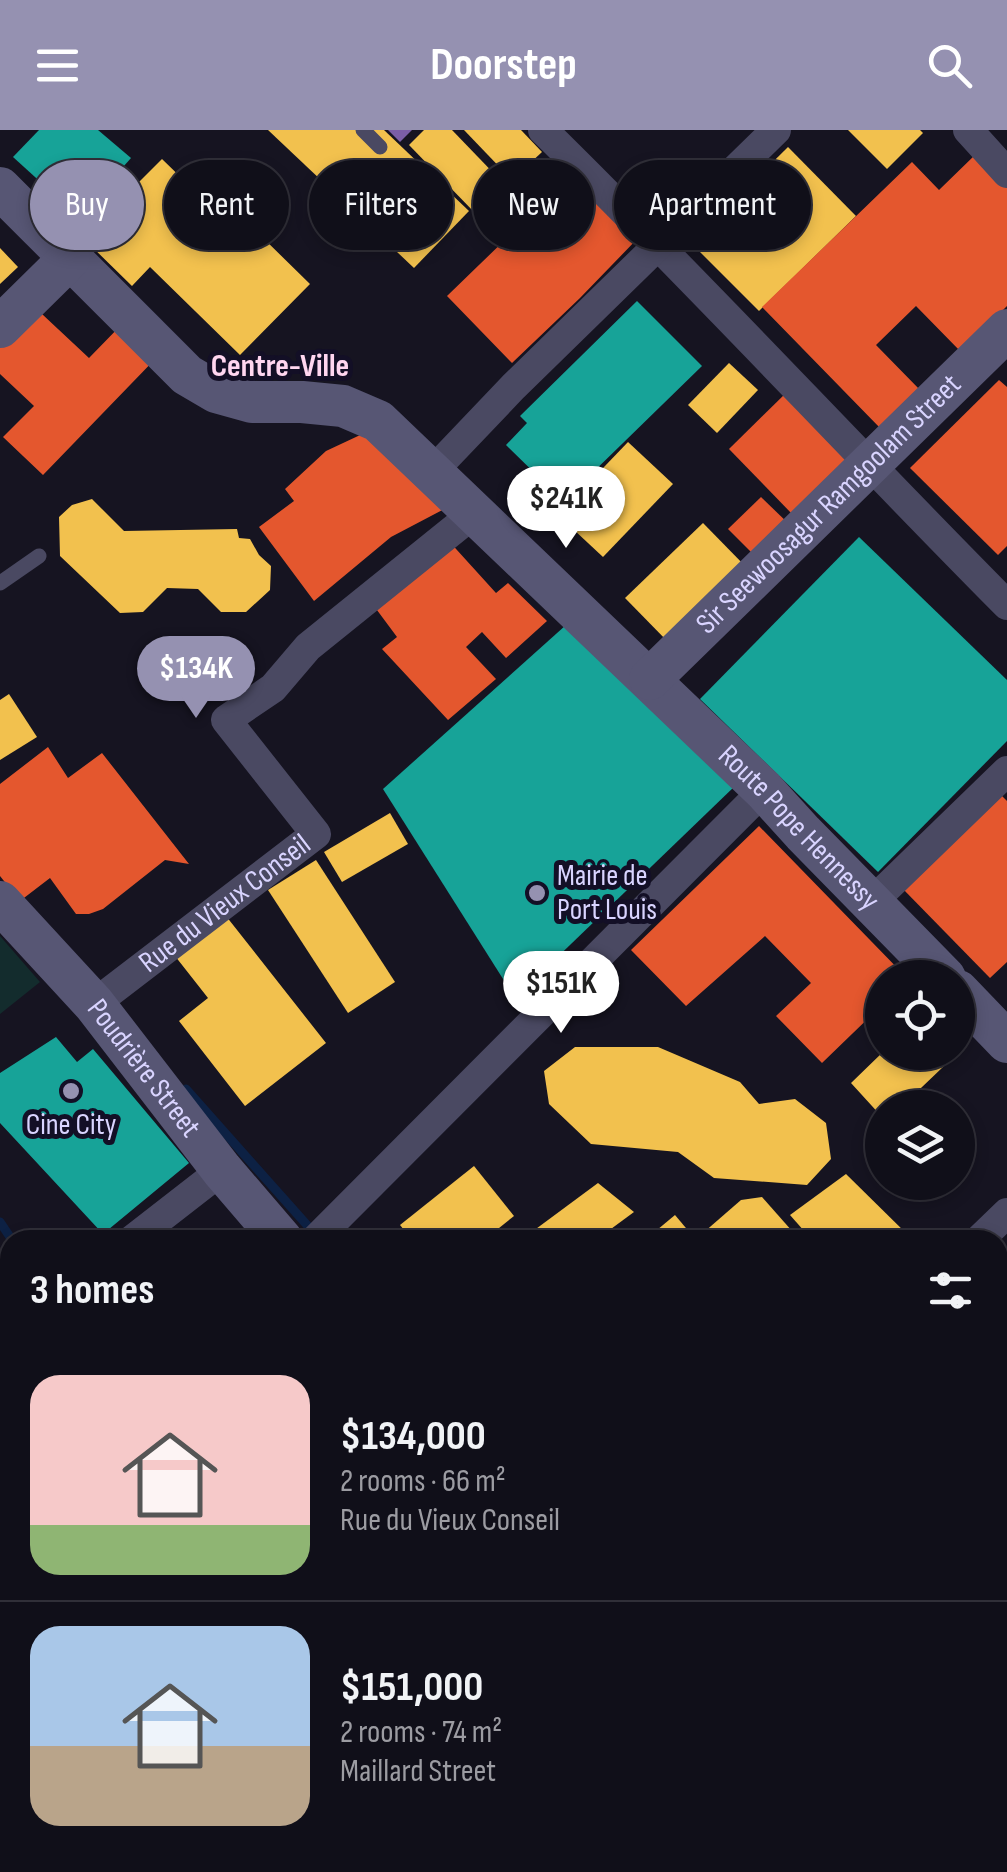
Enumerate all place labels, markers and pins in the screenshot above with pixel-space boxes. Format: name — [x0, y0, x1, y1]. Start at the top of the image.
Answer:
pin: $241K — [496, 466, 636, 551]
pin: $134K — [126, 636, 266, 721]
place label: Mairie de Port Louis — [557, 858, 657, 928]
marker: Mairie de Port Louis — [526, 882, 548, 904]
pin: $151K — [491, 951, 631, 1036]
marker: Cine City — [60, 1080, 82, 1102]
place label: Cine City — [26, 1107, 117, 1143]

